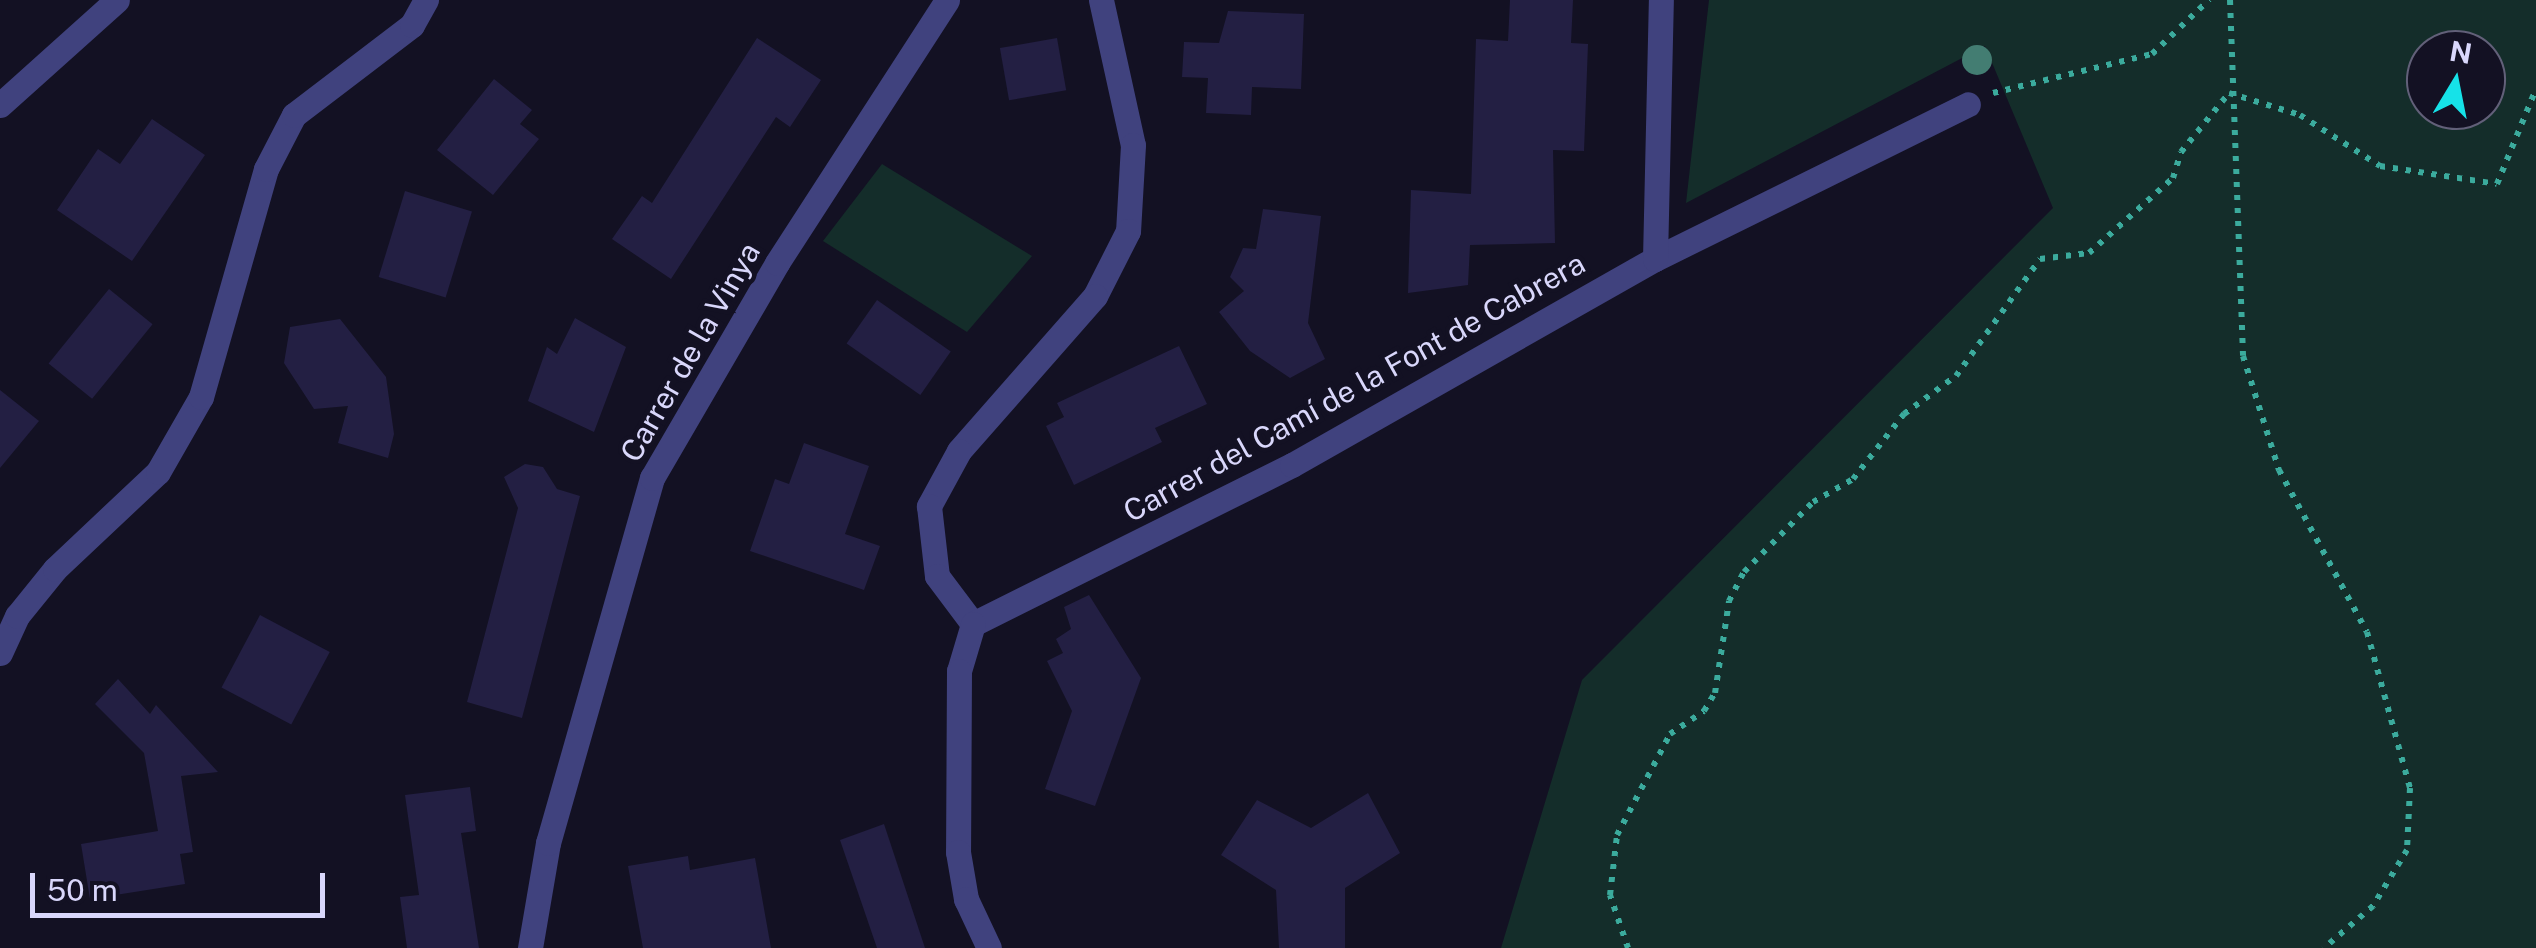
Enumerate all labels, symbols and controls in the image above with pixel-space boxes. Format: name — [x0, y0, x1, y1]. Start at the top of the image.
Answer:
north arrow — [2406, 30, 2506, 130]
text: N — [2447, 34, 2475, 70]
street label: Carrer de la Vinya — [612, 236, 768, 468]
street label: Carrer del Camí de la Font de Cabrera — [1116, 244, 1592, 530]
scale bar — [35, 853, 330, 915]
text: 50 m — [47, 872, 118, 908]

